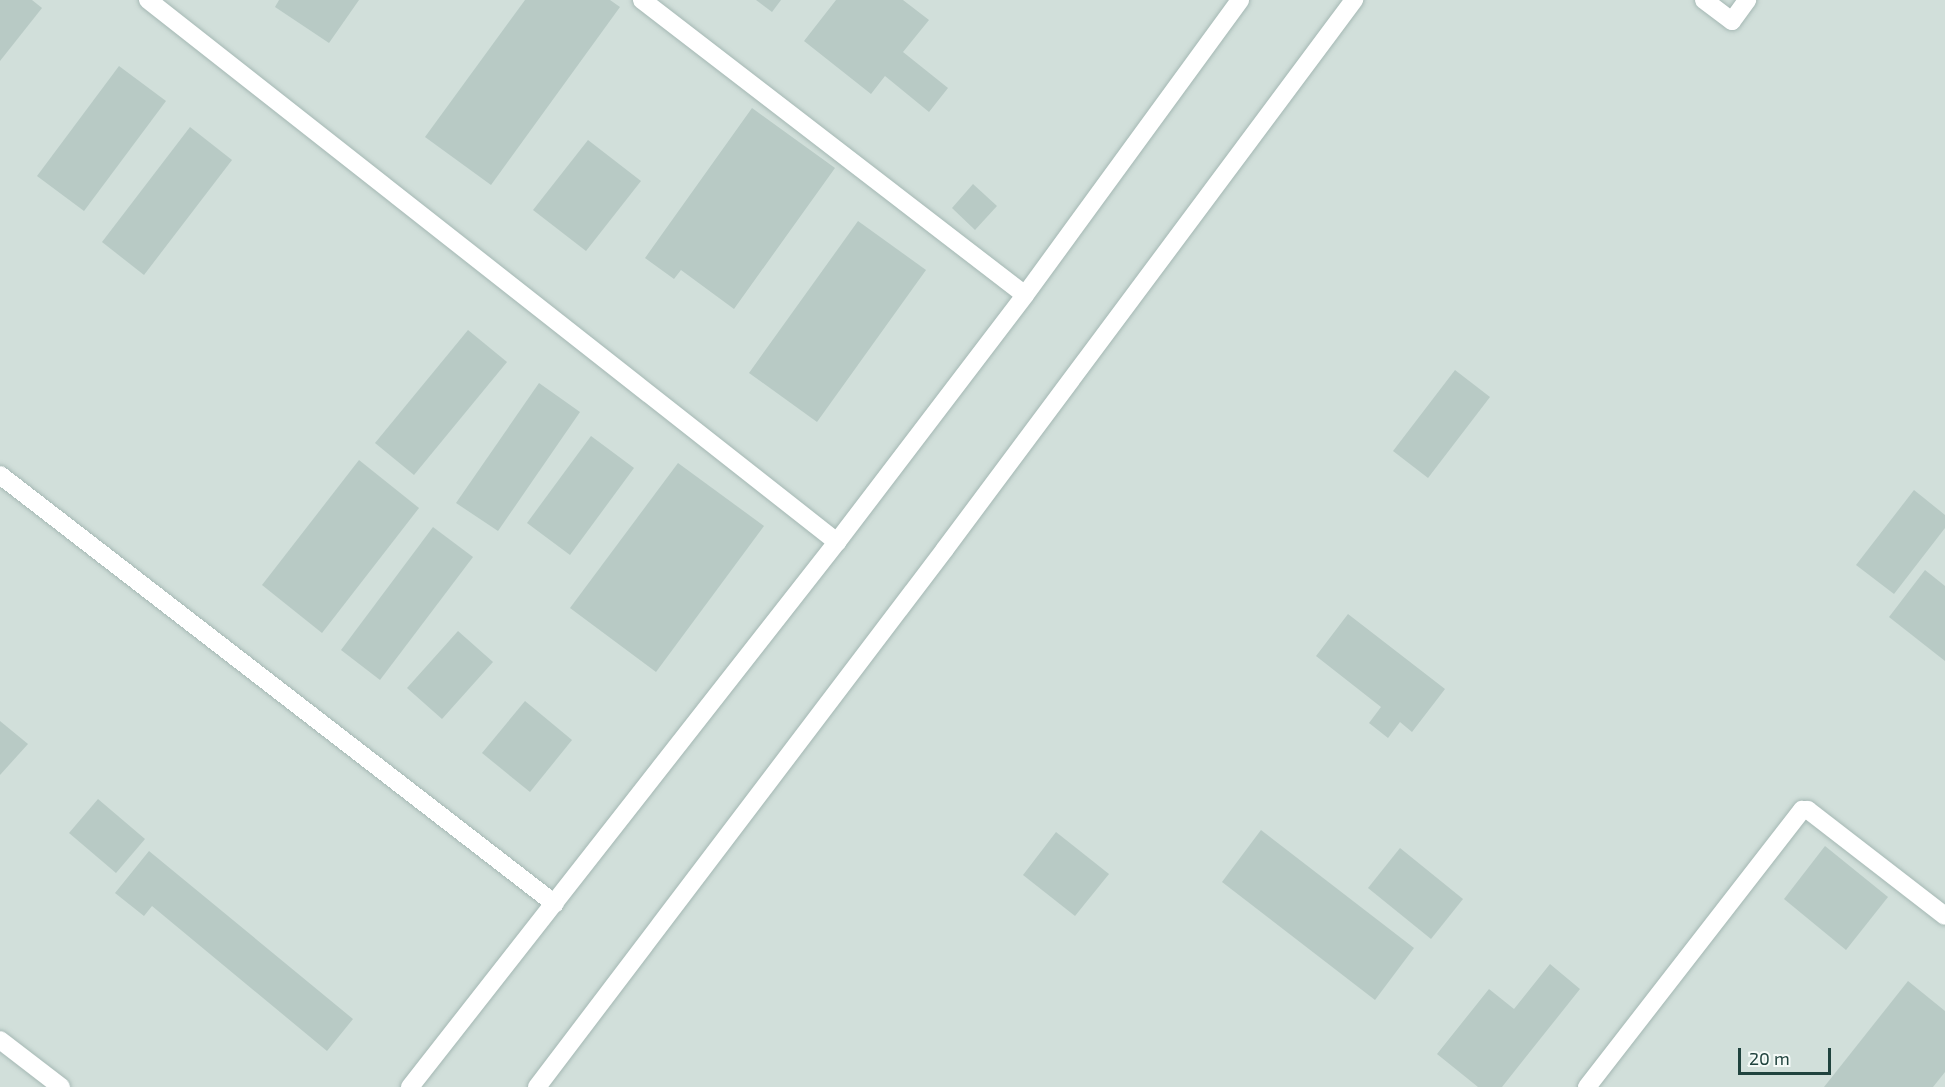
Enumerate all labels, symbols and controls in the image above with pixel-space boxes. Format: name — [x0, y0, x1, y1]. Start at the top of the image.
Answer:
scale bar — [1741, 1036, 1834, 1074]
text: 20 m — [1749, 1047, 1790, 1069]

